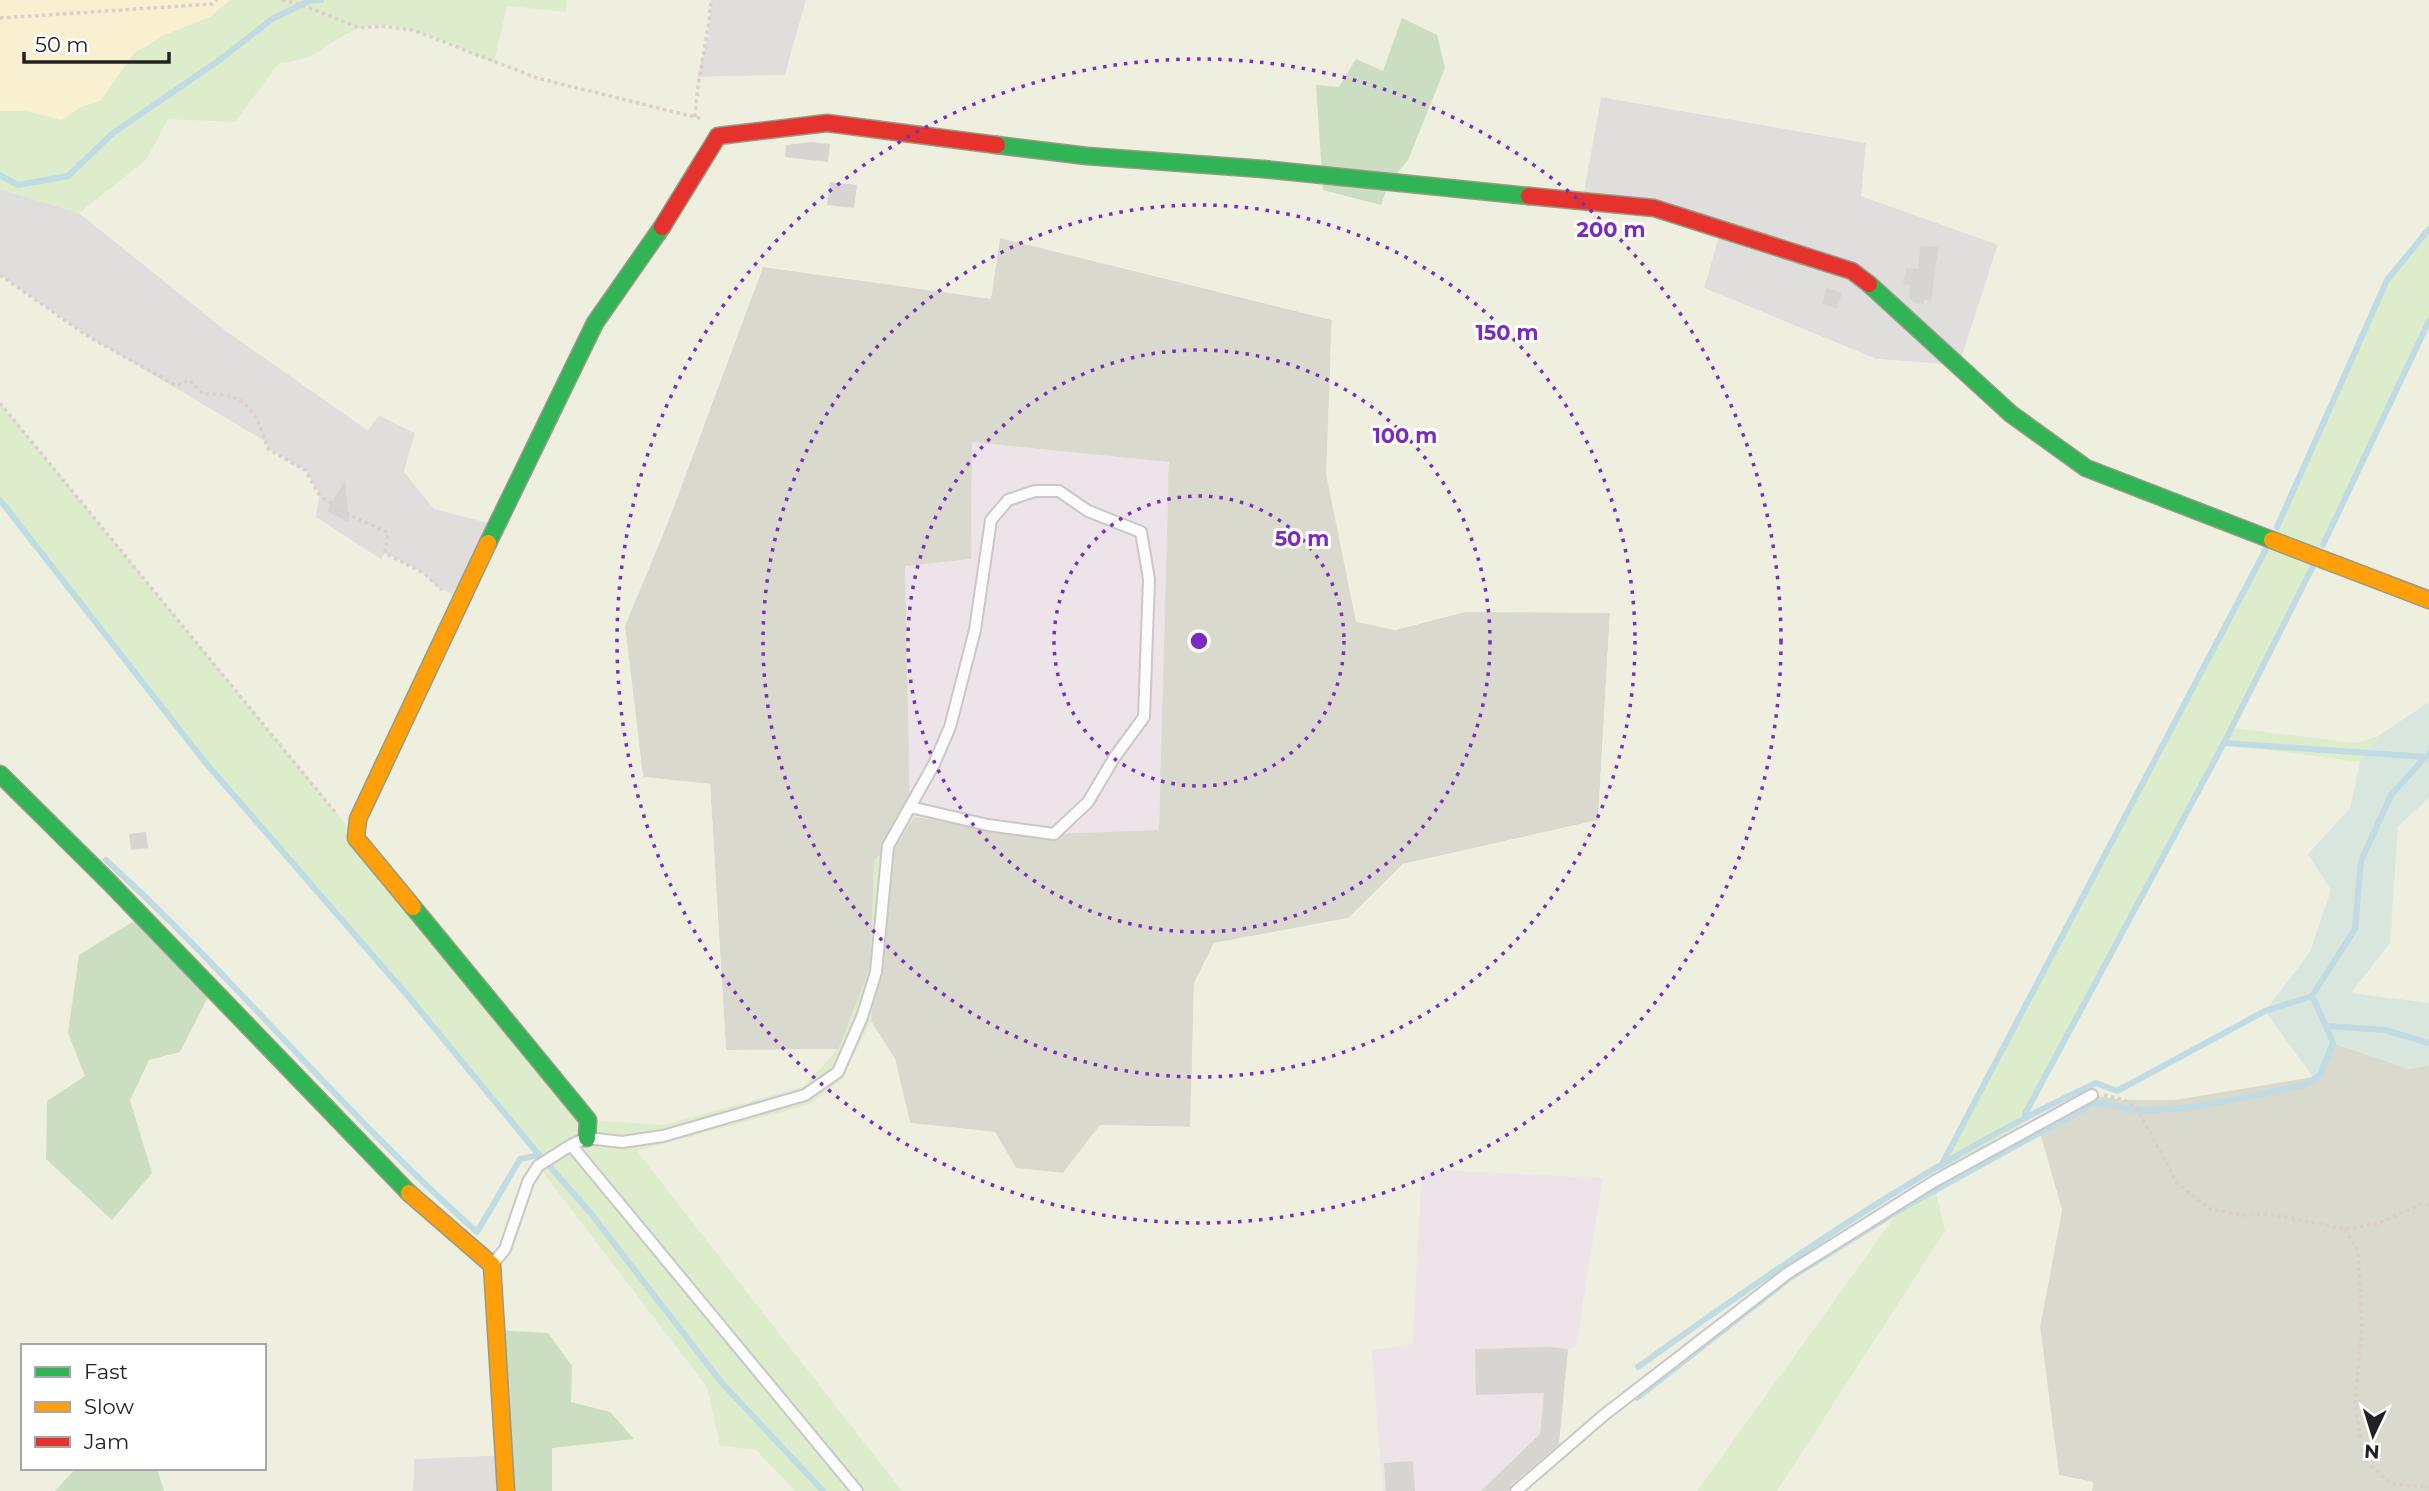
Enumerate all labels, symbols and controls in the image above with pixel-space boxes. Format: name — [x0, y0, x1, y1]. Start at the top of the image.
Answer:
scale bar — [24, 21, 170, 65]
text: 50 m — [35, 32, 89, 57]
text: 200 m — [1577, 217, 1645, 242]
text: 150 m — [1476, 320, 1538, 345]
text: 100 m — [1373, 423, 1437, 448]
text: 50 m — [1275, 526, 1329, 551]
centre of rings — [1187, 629, 1211, 653]
legend — [21, 1344, 266, 1470]
text: Fast — [84, 1359, 128, 1384]
text: Slow — [84, 1394, 134, 1419]
north arrow — [2338, 1400, 2408, 1470]
text: Jam — [83, 1429, 129, 1454]
text: N — [2363, 1439, 2380, 1463]

